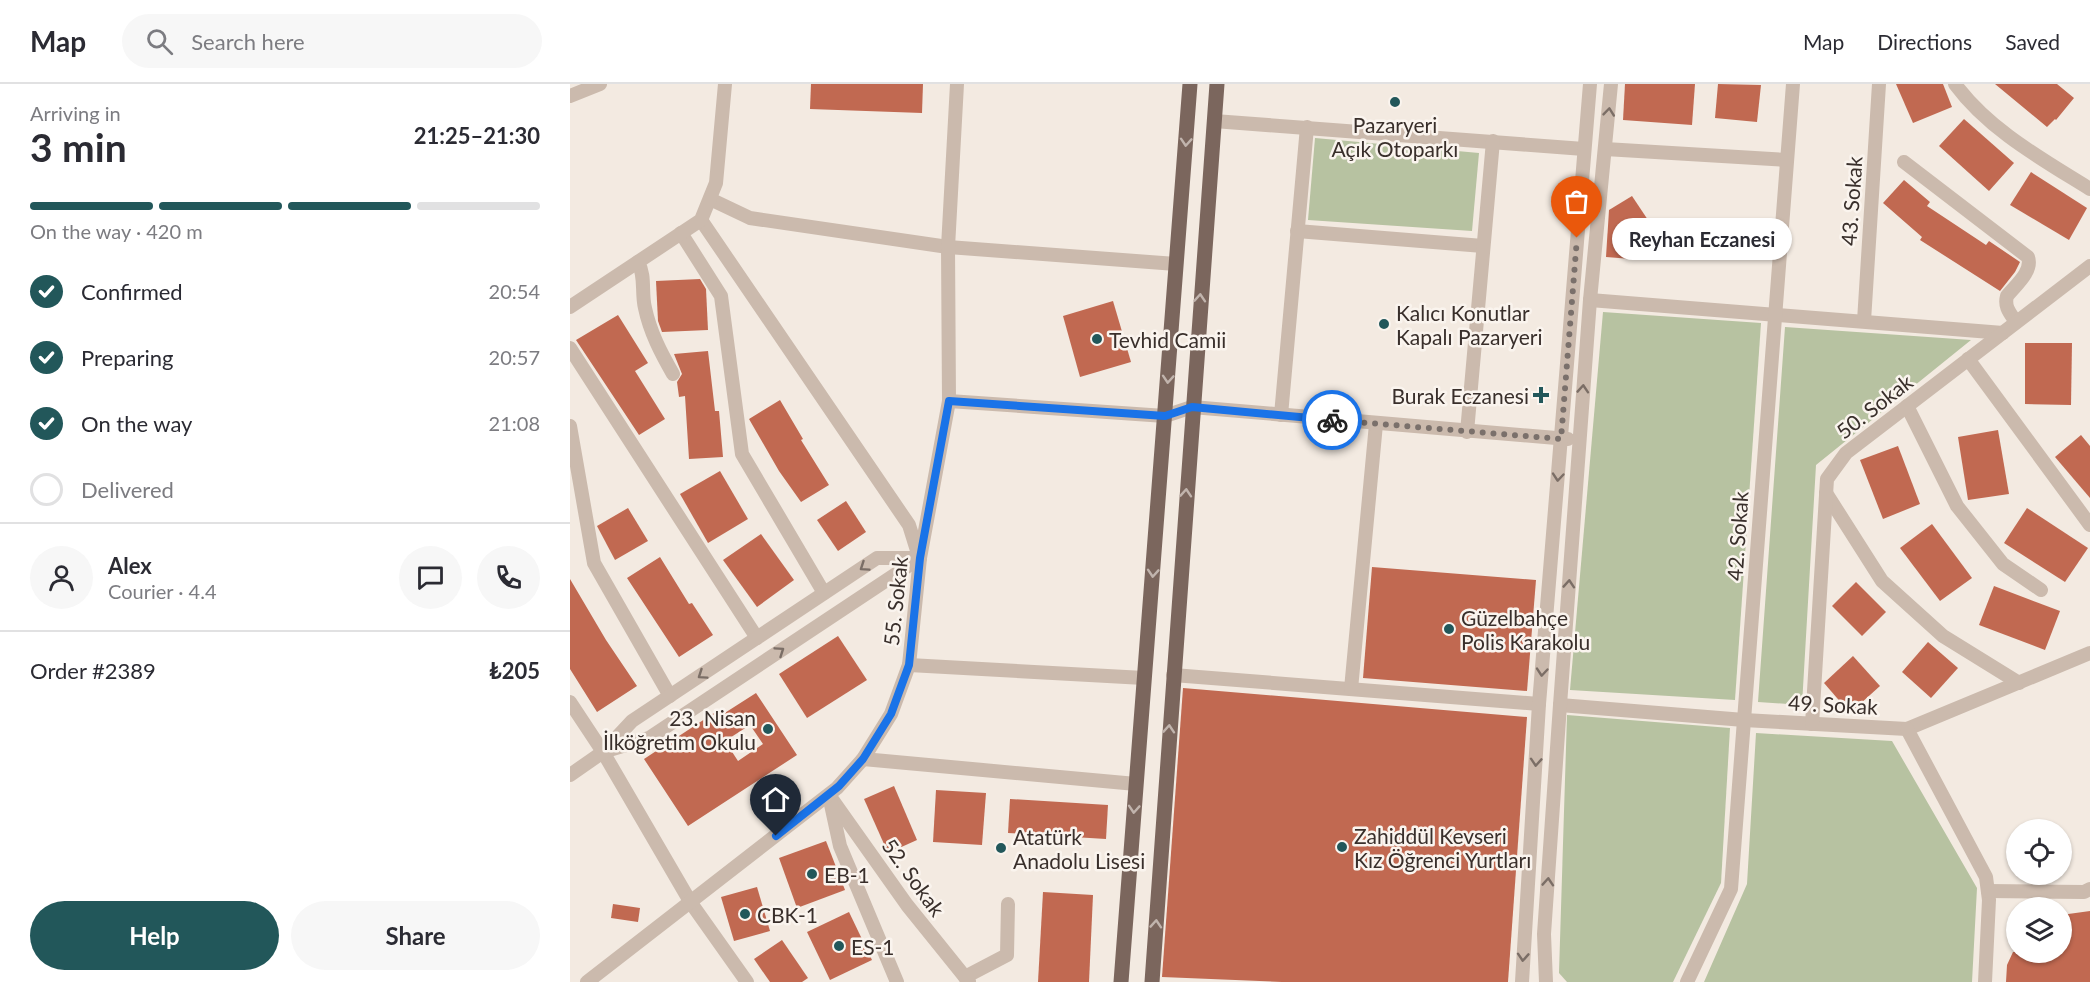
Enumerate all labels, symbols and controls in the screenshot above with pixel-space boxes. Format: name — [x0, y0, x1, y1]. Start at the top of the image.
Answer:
search box — [122, 14, 542, 68]
text: Map — [30, 24, 86, 58]
icon: search — [143, 25, 176, 58]
text: Search here — [191, 28, 305, 55]
text: Map — [1803, 29, 1844, 54]
text: Directions — [1877, 29, 1972, 54]
text: Saved — [2005, 29, 2060, 54]
marker: Pazaryeri Açık Otoparkı — [1388, 95, 1402, 109]
text: Arriving in — [30, 101, 121, 125]
one-way arrow — [1602, 107, 1615, 116]
place label: Pazaryeri Açık Otoparkı — [1332, 112, 1458, 161]
text: 21:25–21:30 — [414, 122, 540, 149]
text: 3 min — [30, 124, 127, 170]
one-way arrow — [1180, 138, 1193, 147]
street label: 43. Sokak — [1835, 155, 1867, 247]
pin — [1551, 176, 1602, 238]
icon: bag — [1560, 185, 1593, 218]
callout: Reyhan Eczanesi — [1613, 217, 1793, 259]
text: On the way · 420 m — [30, 219, 203, 243]
text: Reyhan Eczanesi — [1629, 227, 1775, 251]
icon: check — [30, 275, 63, 308]
text: Confirmed — [81, 278, 183, 305]
text: 20:54 — [489, 279, 540, 303]
one-way arrow — [1194, 294, 1207, 303]
place label: Kalıcı Konutlar Kapalı Pazaryeri — [1396, 300, 1542, 349]
marker: Kalıcı Konutlar Kapalı Pazaryeri — [1377, 317, 1391, 331]
place label: Tevhid Camii — [1109, 327, 1226, 352]
marker: Tevhid Camii — [1090, 332, 1104, 346]
icon: check — [30, 341, 63, 374]
text: Preparing — [81, 344, 173, 371]
text: 20:57 — [489, 345, 540, 369]
street label: 50. Sokak — [1831, 368, 1917, 443]
one-way arrow — [1161, 374, 1174, 383]
place label: Burak Eczanesi — [1391, 383, 1529, 408]
one-way arrow — [1576, 385, 1589, 394]
marker: Burak Eczanesi — [1534, 388, 1548, 402]
courier — [1302, 390, 1362, 450]
icon: bike — [1316, 404, 1349, 437]
icon: check — [30, 407, 63, 440]
text: On the way — [81, 410, 192, 437]
text: 21:08 — [489, 411, 540, 435]
one-way arrow — [1551, 473, 1564, 482]
text: Delivered — [81, 476, 174, 503]
one-way arrow — [1179, 488, 1192, 497]
street label: 42. Sokak — [1721, 490, 1753, 582]
button: person — [30, 546, 93, 609]
button: chat — [399, 546, 462, 609]
button: phone — [477, 546, 540, 609]
text: Alex — [108, 552, 152, 579]
street label: 55. Sokak — [878, 555, 912, 647]
one-way arrow — [860, 560, 871, 571]
one-way arrow — [1146, 569, 1159, 578]
text: Courier · 4.4 — [108, 579, 217, 603]
one-way arrow — [1562, 579, 1575, 588]
place label: Güzelbahçe Polis Karakolu — [1461, 605, 1590, 654]
marker: Güzelbahçe Polis Karakolu — [1442, 622, 1456, 636]
one-way arrow — [774, 646, 784, 658]
text: Order #2389 — [30, 657, 156, 684]
text: ₺205 — [489, 657, 540, 684]
one-way arrow — [1536, 667, 1549, 676]
one-way arrow — [697, 668, 708, 679]
street label: 49. Sokak — [1788, 689, 1879, 719]
place label: 23. Nisan İlköğretim Okulu — [603, 705, 756, 754]
marker: 23. Nisan İlköğretim Okulu — [761, 722, 775, 736]
one-way arrow — [1163, 725, 1176, 734]
one-way arrow — [1529, 758, 1542, 767]
pin — [750, 774, 801, 836]
icon: home — [759, 783, 792, 816]
one-way arrow — [1128, 805, 1141, 814]
map controls — [2006, 819, 2072, 963]
button: locate — [2006, 819, 2072, 885]
place label: Zahiddül Kevseri Kız Öğrenci Yurtları — [1354, 823, 1531, 872]
place label: Atatürk Anadolu Lisesi — [1013, 824, 1145, 873]
street label: 52. Sokak — [878, 833, 951, 921]
marker: Zahiddül Kevseri Kız Öğrenci Yurtları — [1335, 840, 1349, 854]
marker: Atatürk Anadolu Lisesi — [994, 841, 1008, 855]
place label: EB-1 — [824, 862, 870, 887]
marker: EB-1 — [805, 867, 819, 881]
one-way arrow — [1541, 877, 1554, 886]
button: layers — [2006, 897, 2072, 963]
button: Help — [30, 901, 279, 970]
button: Share — [291, 901, 540, 970]
place label: CBK-1 — [757, 902, 818, 927]
marker: CBK-1 — [738, 907, 752, 921]
one-way arrow — [1149, 919, 1162, 928]
place label: ES-1 — [851, 934, 895, 959]
marker: ES-1 — [832, 939, 846, 953]
one-way arrow — [1517, 952, 1530, 961]

